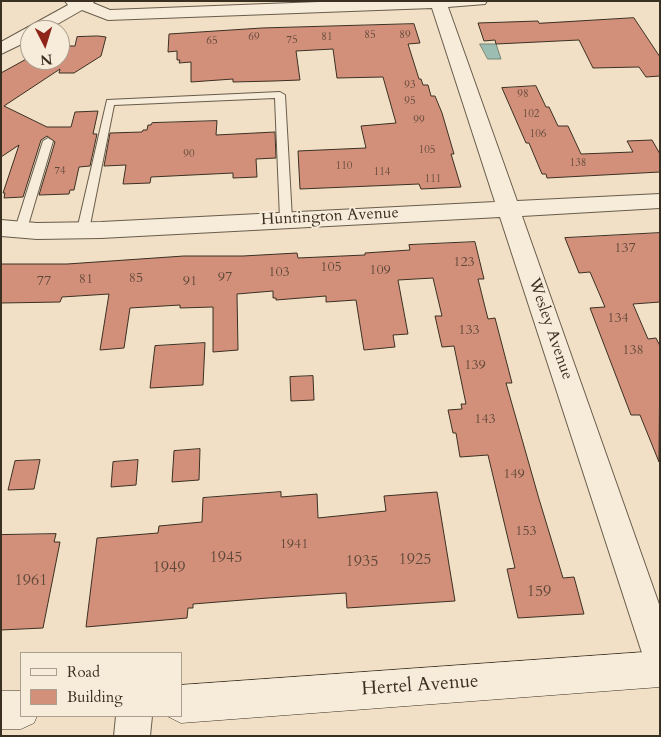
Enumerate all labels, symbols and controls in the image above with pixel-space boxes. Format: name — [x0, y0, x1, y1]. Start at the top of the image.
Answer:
north arrow — [20, 20, 70, 70]
house number: 85 — [364, 28, 376, 42]
house number: 89 — [399, 28, 411, 42]
house number: 69 — [248, 30, 260, 44]
house number: 81 — [321, 30, 333, 44]
house number: 75 — [286, 33, 298, 47]
house number: 65 — [206, 34, 218, 48]
text: N — [39, 49, 53, 69]
house number: 93 — [404, 78, 416, 92]
house number: 98 — [517, 87, 529, 101]
house number: 95 — [404, 94, 416, 108]
house number: 102 — [523, 107, 539, 121]
house number: 99 — [413, 113, 425, 127]
house number: 106 — [530, 127, 546, 141]
house number: 105 — [419, 143, 435, 157]
house number: 90 — [183, 147, 195, 161]
house number: 138 — [570, 156, 586, 170]
house number: 110 — [336, 159, 352, 173]
house number: 74 — [54, 164, 66, 178]
house number: 114 — [374, 165, 390, 179]
house number: 111 — [425, 172, 441, 186]
street label: Huntington Avenue — [261, 204, 399, 230]
house number: 137 — [614, 241, 636, 257]
house number: 123 — [453, 255, 475, 271]
house number: 105 — [320, 260, 342, 276]
house number: 109 — [369, 263, 391, 279]
house number: 103 — [268, 265, 290, 281]
house number: 97 — [218, 270, 232, 286]
house number: 85 — [129, 271, 143, 287]
house number: 81 — [79, 272, 93, 288]
house number: 77 — [37, 274, 51, 290]
house number: 91 — [183, 274, 197, 290]
street label: Wesley Avenue — [524, 276, 576, 382]
house number: 134 — [607, 311, 629, 327]
house number: 133 — [458, 323, 480, 339]
house number: 138 — [622, 343, 644, 359]
house number: 139 — [464, 358, 486, 374]
house number: 143 — [474, 412, 496, 428]
house number: 149 — [503, 467, 525, 483]
house number: 153 — [515, 524, 537, 540]
house number: 1941 — [280, 537, 308, 553]
house number: 1945 — [210, 548, 242, 568]
house number: 1925 — [399, 550, 431, 570]
house number: 1935 — [346, 552, 378, 572]
house number: 1949 — [153, 558, 185, 578]
house number: 1961 — [15, 571, 47, 591]
house number: 159 — [527, 582, 551, 602]
legend — [20, 652, 182, 717]
text: Road — [67, 662, 100, 682]
street label: Hertel Avenue — [361, 671, 479, 701]
text: Building — [67, 687, 123, 707]

